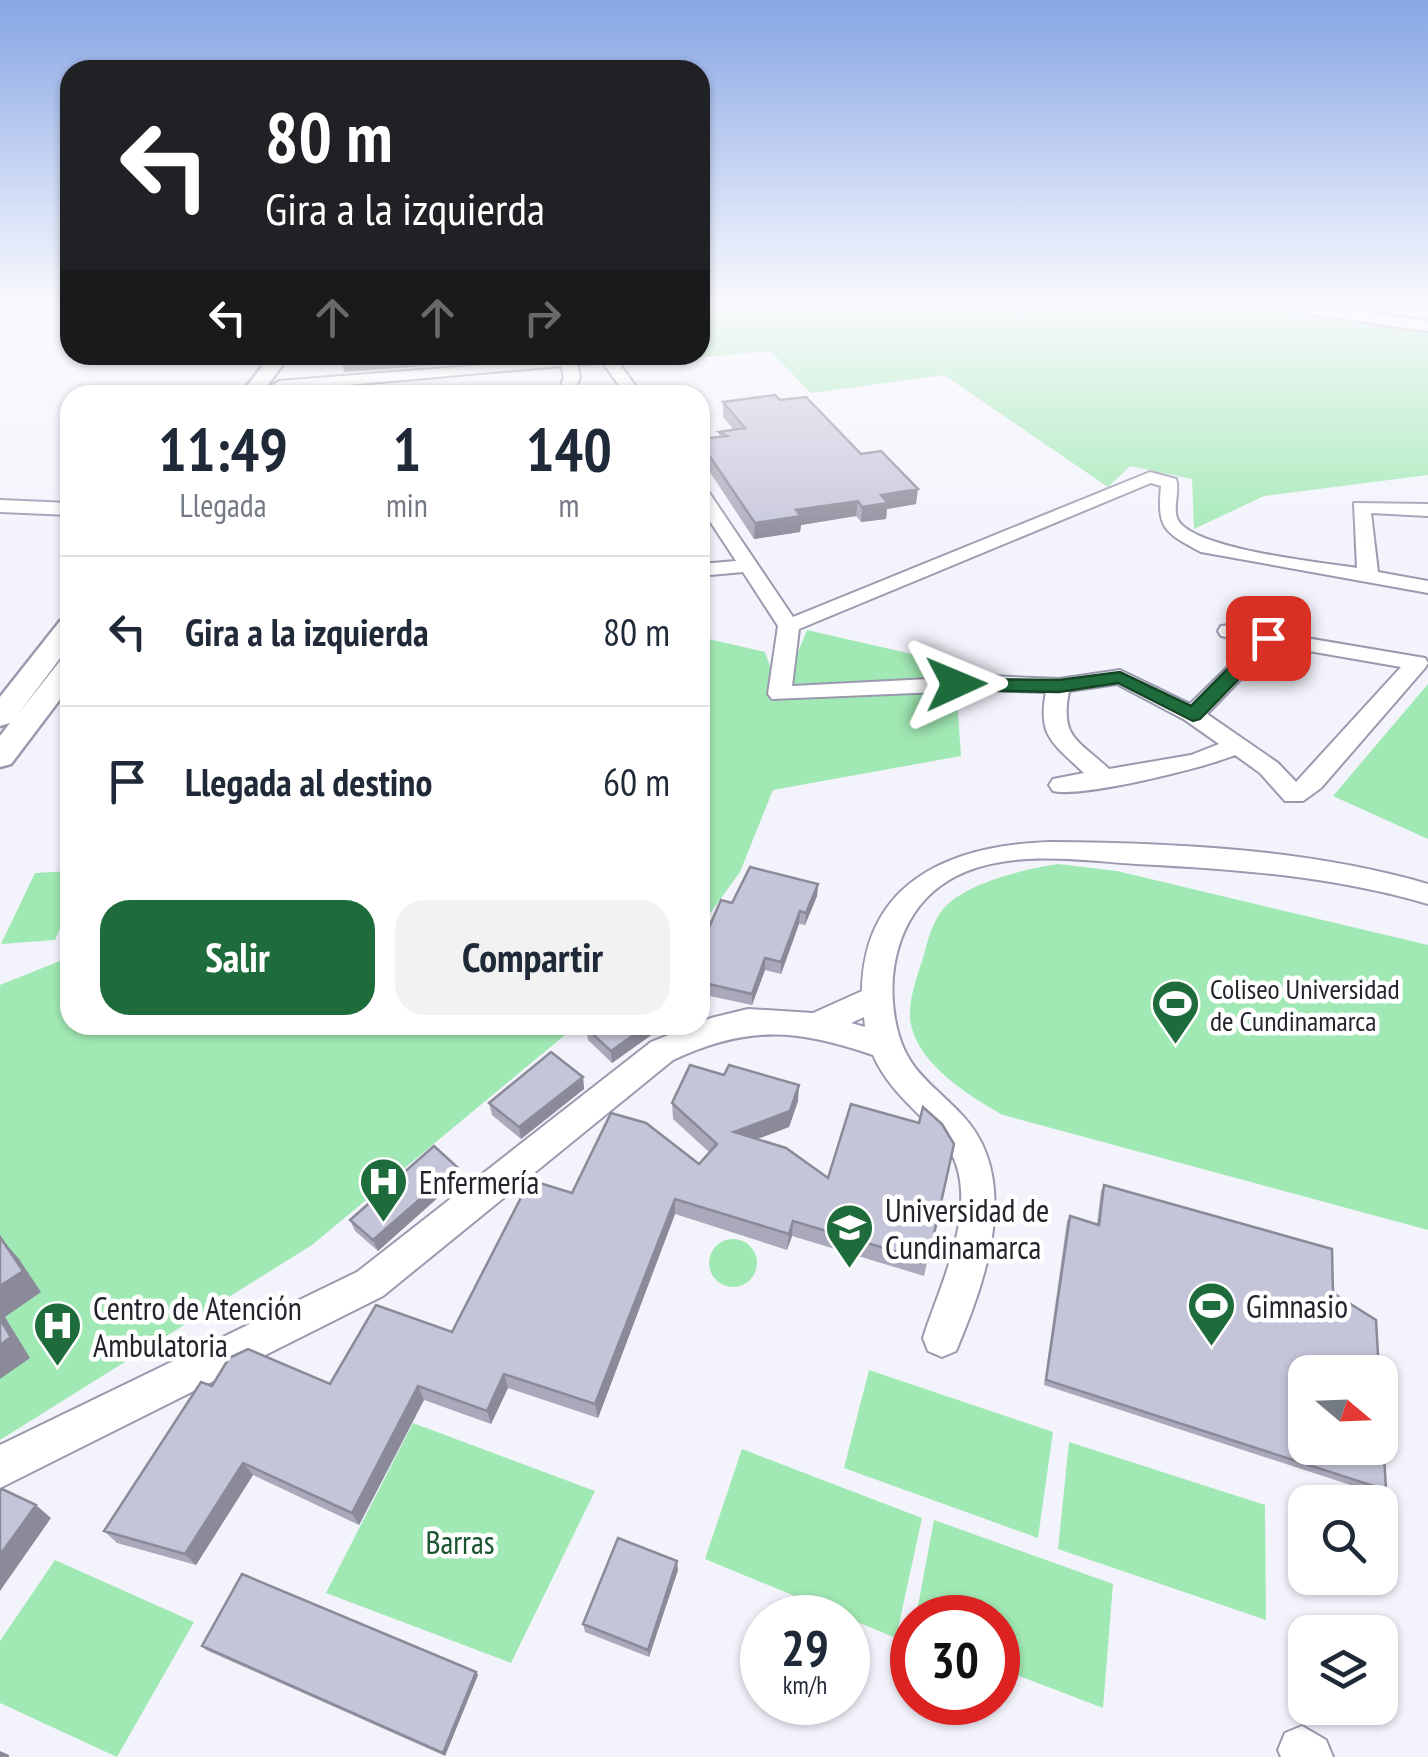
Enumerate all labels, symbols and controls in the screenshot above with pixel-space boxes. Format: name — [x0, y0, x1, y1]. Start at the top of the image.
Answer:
text: 80 m — [265, 91, 393, 181]
icon: left — [100, 100, 230, 230]
text: Gira a la izquierda — [265, 179, 545, 237]
icon: left — [200, 290, 255, 345]
icon: ahead — [305, 290, 360, 345]
icon: ahead — [410, 290, 465, 345]
icon: right — [515, 290, 570, 345]
text: 11:49 — [158, 410, 288, 488]
text: 1 — [393, 410, 421, 488]
text: 140 — [526, 410, 612, 488]
text: Llegada — [179, 484, 266, 526]
text: min — [386, 484, 428, 526]
text: m — [558, 484, 579, 526]
pin — [1226, 596, 1311, 681]
icon: left — [100, 604, 155, 659]
text: Gira a la izquierda — [185, 607, 429, 656]
text: 80 m — [603, 607, 670, 656]
icon: arrive — [1241, 611, 1296, 666]
position arrow — [904, 632, 1008, 736]
icon: arrive — [100, 754, 155, 809]
text: Llegada al destino — [185, 757, 432, 806]
text: 60 m — [603, 757, 670, 806]
button: Salir — [100, 900, 375, 1015]
button: Compartir — [395, 900, 670, 1015]
place label: Coliseo Universidad de Cundinamarca — [1210, 970, 1400, 1039]
sports icon: Coliseo Universidad de Cundinamarca — [1149, 978, 1201, 1046]
hospital icon: Enfermería — [358, 1156, 410, 1224]
place label: Enfermería — [419, 1161, 539, 1203]
place label: Universidad de Cundinamarca — [885, 1189, 1049, 1268]
school or university icon: Universidad de Cundinamarca — [824, 1202, 876, 1270]
sports icon: Gimnasio — [1185, 1280, 1237, 1348]
place label: Gimnasio — [1246, 1285, 1348, 1327]
place label: Centro de Atención Ambulatoria — [93, 1287, 302, 1366]
hospital icon: Centro de Atención Ambulatoria — [32, 1300, 84, 1368]
north arrow — [1288, 1355, 1398, 1465]
map controls — [1288, 1355, 1398, 1725]
button: search — [1288, 1485, 1398, 1595]
park label: Barras — [425, 1521, 495, 1563]
speed limit sign: 30 — [890, 1595, 1020, 1725]
text: 29 — [781, 1615, 829, 1680]
button: layers — [1288, 1615, 1398, 1725]
text: km/h — [783, 1669, 827, 1701]

